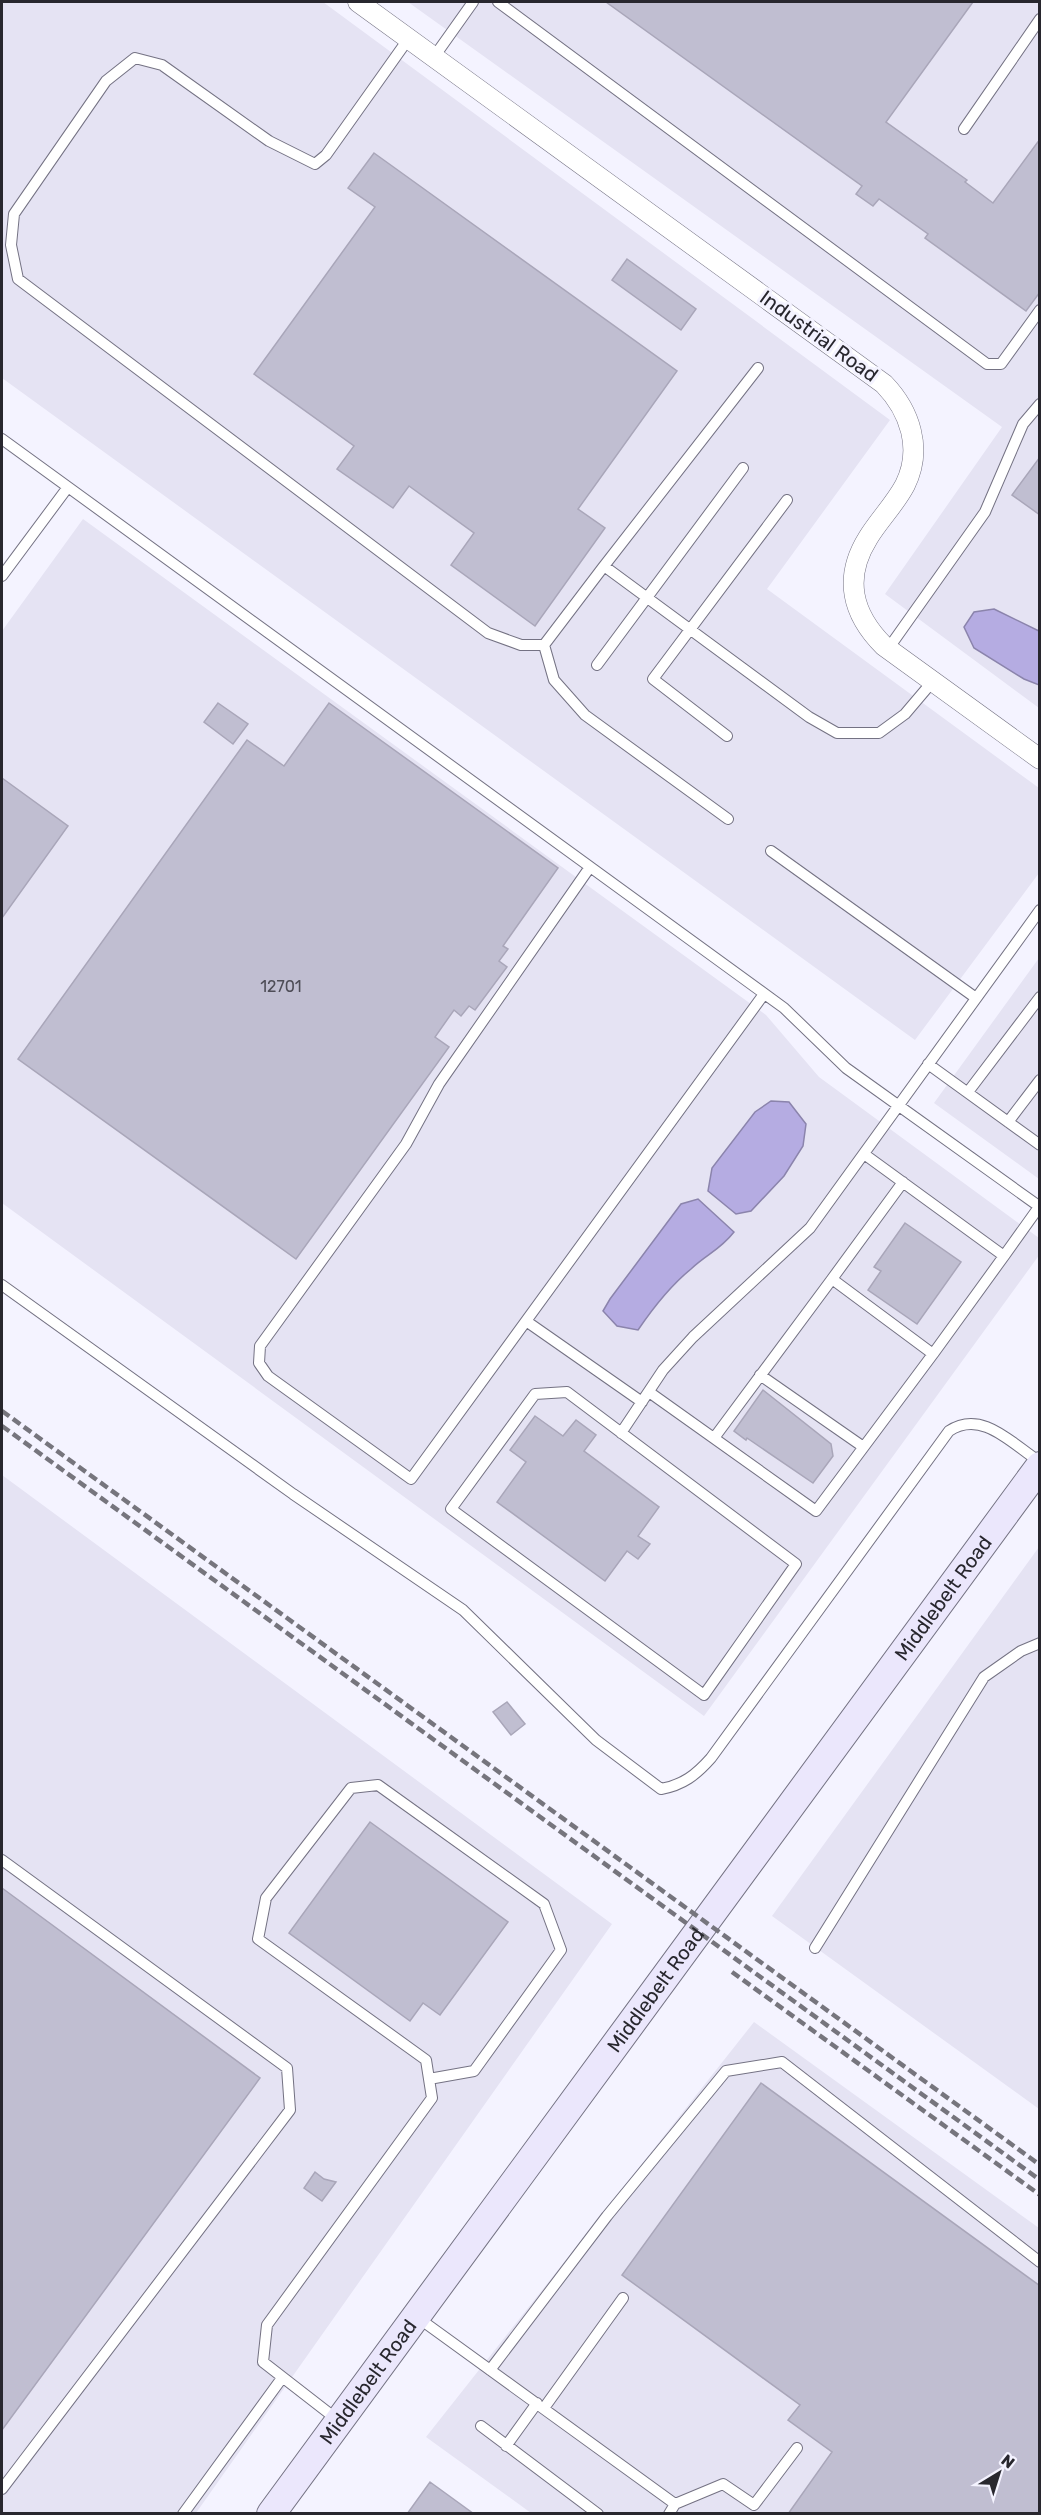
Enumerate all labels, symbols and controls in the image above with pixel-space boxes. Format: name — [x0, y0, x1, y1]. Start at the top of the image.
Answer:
street label: Industrial Road — [755, 285, 883, 387]
house number: 12701 — [260, 977, 302, 996]
street label: Middlebelt Road — [889, 1531, 997, 1665]
street label: Middlebelt Road — [602, 1923, 709, 2057]
street label: Middlebelt Road — [314, 2315, 422, 2449]
north arrow — [969, 2443, 1029, 2503]
text: N — [998, 2451, 1018, 2473]

